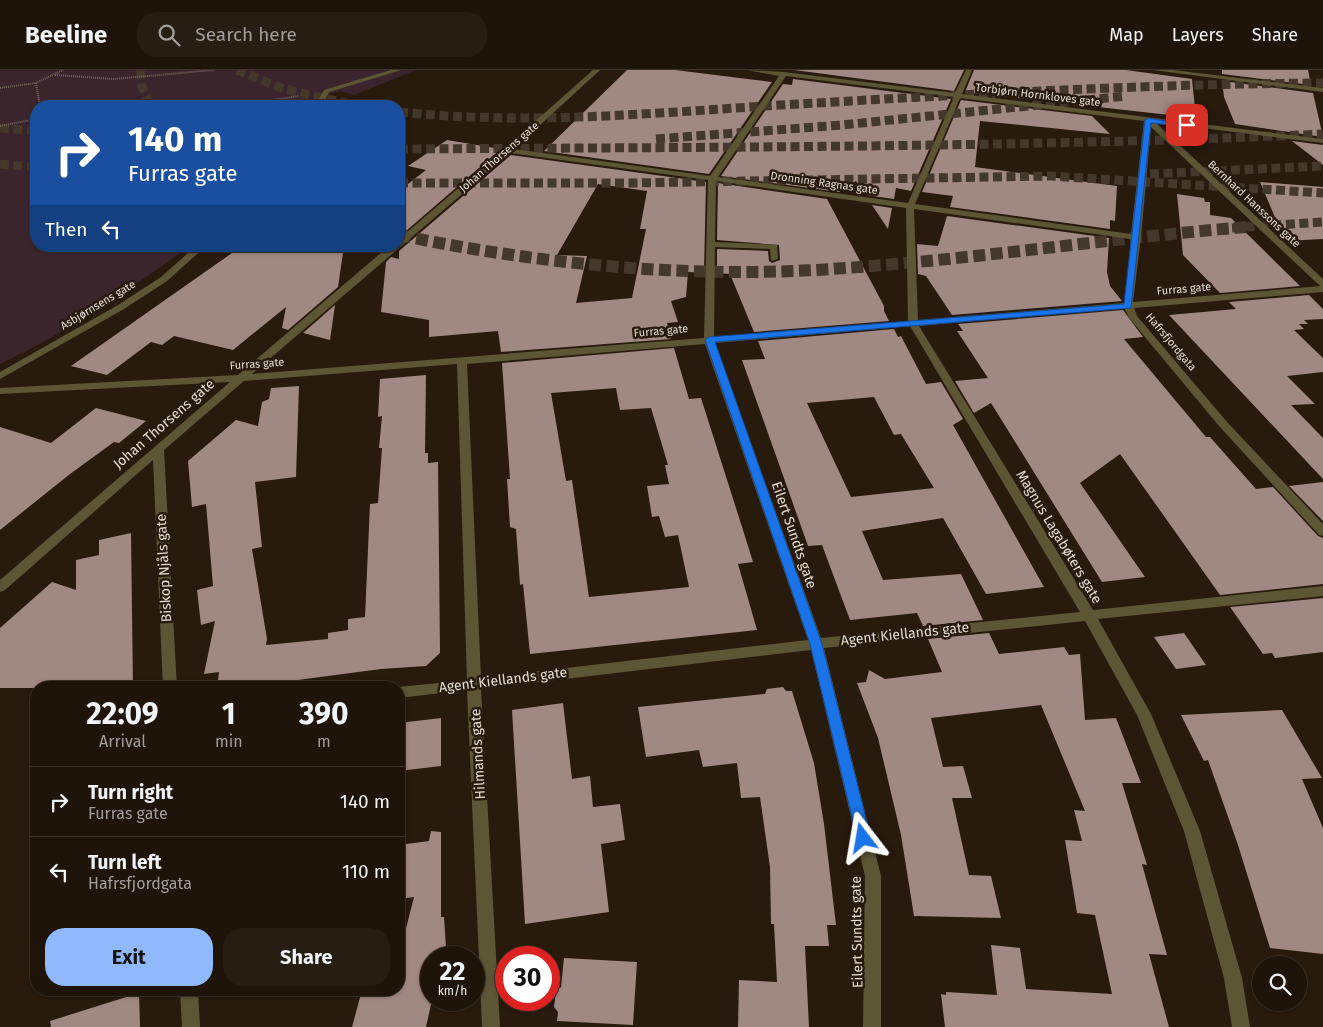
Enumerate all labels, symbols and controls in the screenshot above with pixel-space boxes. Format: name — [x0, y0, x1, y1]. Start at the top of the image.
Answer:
search box — [137, 12, 487, 57]
text: Beeline — [25, 21, 107, 49]
icon: search — [155, 21, 183, 49]
text: Search here — [195, 23, 297, 46]
text: Map — [1109, 24, 1144, 46]
text: Layers — [1172, 24, 1224, 46]
text: Share — [1252, 24, 1298, 46]
street label: Torbjørn Hornkloves gate — [975, 81, 1101, 109]
pin — [1166, 104, 1208, 146]
icon: arrive — [1173, 111, 1201, 139]
text: 140 m — [128, 118, 222, 160]
street label: Johan Thorsens gate — [457, 119, 541, 195]
icon: right — [45, 120, 110, 185]
street label: Bernhard Hanssons gate — [1205, 158, 1303, 250]
text: Furras gate — [128, 160, 237, 187]
street label: Dronning Ragnas gate — [769, 169, 879, 197]
icon: left — [97, 215, 125, 243]
text: Then — [45, 218, 87, 241]
street label: Asbjørnsens gate — [58, 278, 138, 332]
street label: Furras gate — [1156, 280, 1212, 298]
street label: Hafrsfjordgata — [1143, 310, 1199, 374]
street label: Furras gate — [633, 322, 689, 340]
street label: Furras gate — [229, 356, 285, 372]
street label: Johan Thorsens gate — [110, 375, 218, 473]
street label: Magnus Lagabøters gate — [1012, 467, 1106, 607]
street label: Eilert Sundts gate — [768, 479, 820, 591]
street label: Biskop Njåls gate — [153, 513, 175, 623]
street label: Agent Kiellands gate — [840, 619, 970, 649]
street label: Agent Kiellands gate — [438, 664, 568, 696]
text: 22:09 — [86, 696, 159, 732]
text: 1 — [222, 696, 236, 732]
text: 390 — [299, 696, 349, 732]
street label: Hilmands gate — [467, 708, 489, 800]
text: Arrival — [99, 732, 146, 751]
text: min — [215, 732, 243, 751]
text: m — [317, 732, 331, 751]
text: Turn right — [88, 781, 173, 804]
icon: right — [45, 788, 73, 816]
text: 140 m — [340, 790, 390, 813]
text: Furras gate — [88, 804, 168, 823]
position arrow — [836, 811, 888, 863]
text: Turn left — [88, 851, 162, 874]
icon: left — [45, 858, 73, 886]
text: 110 m — [342, 860, 390, 883]
text: Hafrsfjordgata — [88, 874, 192, 893]
street label: Eilert Sundts gate — [848, 876, 866, 988]
button: Exit — [45, 928, 213, 986]
button: Share — [223, 928, 390, 986]
speed limit sign: 30 — [495, 946, 560, 1011]
map controls — [1252, 956, 1307, 1011]
button: search — [1252, 956, 1307, 1011]
text: 22 — [440, 957, 465, 987]
text: km/h — [438, 984, 467, 998]

